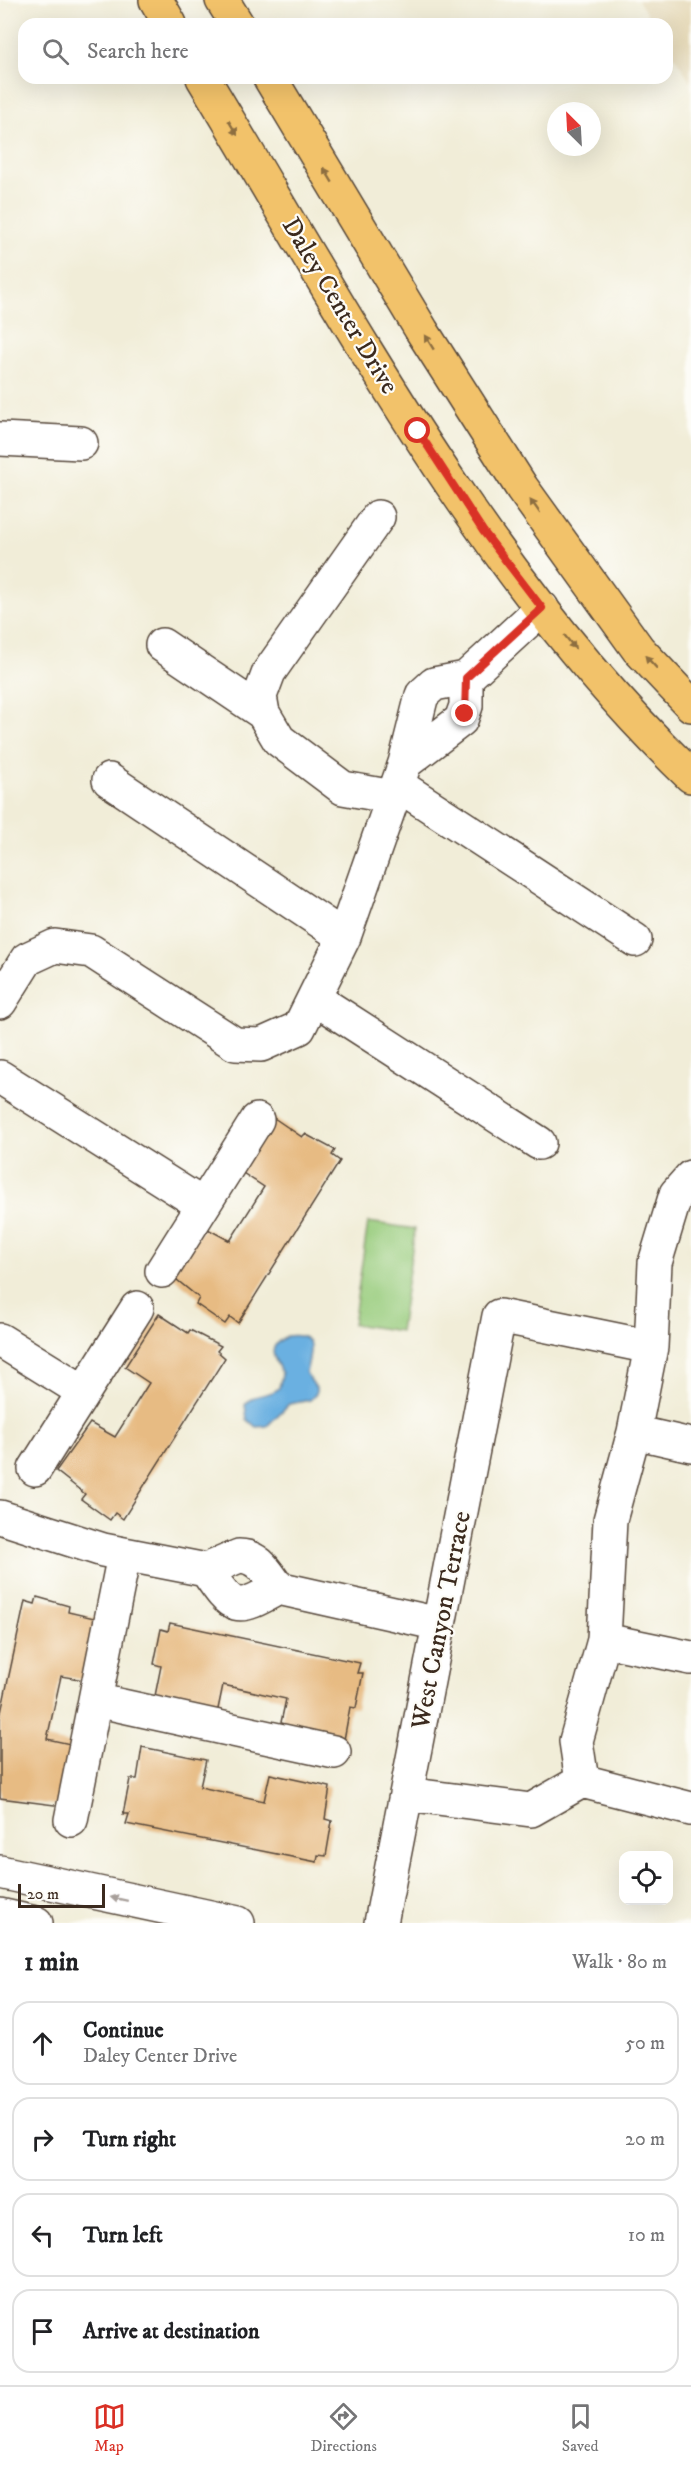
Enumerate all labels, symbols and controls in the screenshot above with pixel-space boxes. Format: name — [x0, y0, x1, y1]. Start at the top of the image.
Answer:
search box — [18, 18, 673, 84]
icon: search — [39, 35, 72, 68]
text: Search here — [87, 38, 189, 65]
north arrow — [547, 102, 601, 156]
one-way arrow — [228, 120, 239, 136]
one-way arrow — [323, 167, 334, 183]
street label: Daley Center Drive — [274, 211, 406, 400]
one-way arrow — [424, 334, 435, 350]
route start — [404, 417, 430, 443]
one-way arrow — [529, 498, 541, 514]
one-way arrow — [563, 634, 576, 650]
one-way arrow — [644, 655, 658, 670]
route end — [451, 700, 477, 726]
street label: West Canyon Terrace — [404, 1508, 479, 1733]
map controls — [619, 1851, 673, 1905]
button: locate — [619, 1851, 673, 1905]
scale bar — [18, 1881, 105, 1908]
text: 20 m — [27, 1884, 59, 1904]
one-way arrow — [110, 1893, 128, 1903]
text: 1 min — [24, 1946, 79, 1979]
text: Walk · 80 m — [572, 1950, 667, 1975]
text: Continue — [83, 2017, 164, 2044]
icon: ahead — [26, 2027, 59, 2060]
text: 50 m — [625, 2031, 665, 2056]
text: Daley Center Drive — [83, 2044, 237, 2069]
icon: right — [26, 2123, 59, 2156]
text: Turn right — [83, 2126, 176, 2153]
text: 20 m — [625, 2127, 665, 2152]
icon: left — [26, 2219, 59, 2252]
text: Turn left — [83, 2222, 163, 2249]
text: 10 m — [628, 2223, 665, 2248]
icon: arrive — [26, 2315, 59, 2348]
text: Arrive at destination — [83, 2318, 260, 2345]
tab: Map — [93, 2400, 126, 2456]
tab: Directions — [311, 2400, 377, 2456]
tab: Saved — [562, 2400, 599, 2456]

